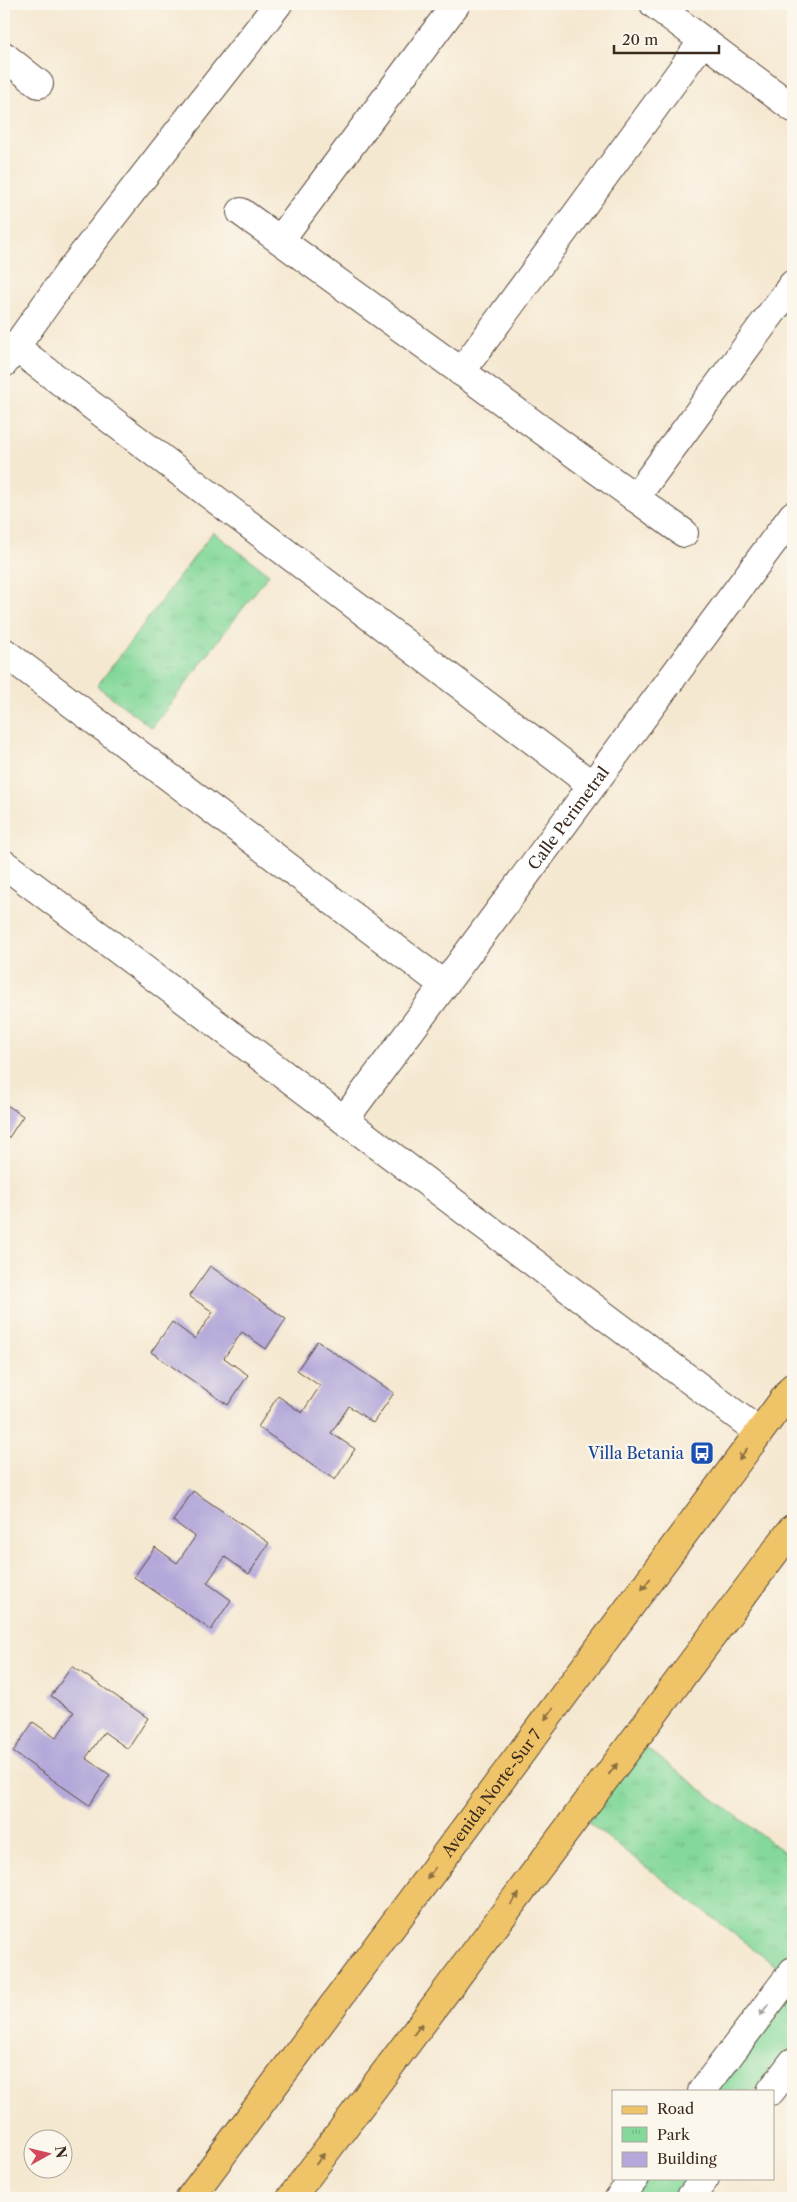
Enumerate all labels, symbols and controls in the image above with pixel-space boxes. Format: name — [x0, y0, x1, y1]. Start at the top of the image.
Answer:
scale bar — [614, 22, 720, 54]
text: 20 m — [622, 30, 658, 49]
street label: Calle Perimetral — [523, 762, 613, 874]
bus stop icon: Villa Betania — [689, 1440, 715, 1466]
place label: Villa Betania — [587, 1443, 685, 1463]
one-way arrow — [738, 1447, 748, 1461]
one-way arrow — [641, 1577, 651, 1591]
one-way arrow — [544, 1707, 554, 1721]
street label: Avenida Norte-Sur 7 — [437, 1725, 546, 1862]
one-way arrow — [608, 1762, 618, 1776]
one-way arrow — [426, 1866, 436, 1880]
one-way arrow — [510, 1892, 520, 1906]
one-way arrow — [758, 2003, 769, 2016]
one-way arrow — [412, 2023, 423, 2036]
legend — [612, 2090, 774, 2180]
text: Road — [657, 2099, 694, 2118]
text: Park — [657, 2125, 691, 2144]
north arrow — [22, 2130, 72, 2180]
text: N — [51, 2145, 71, 2159]
text: Building — [657, 2149, 717, 2168]
one-way arrow — [315, 2153, 326, 2166]

